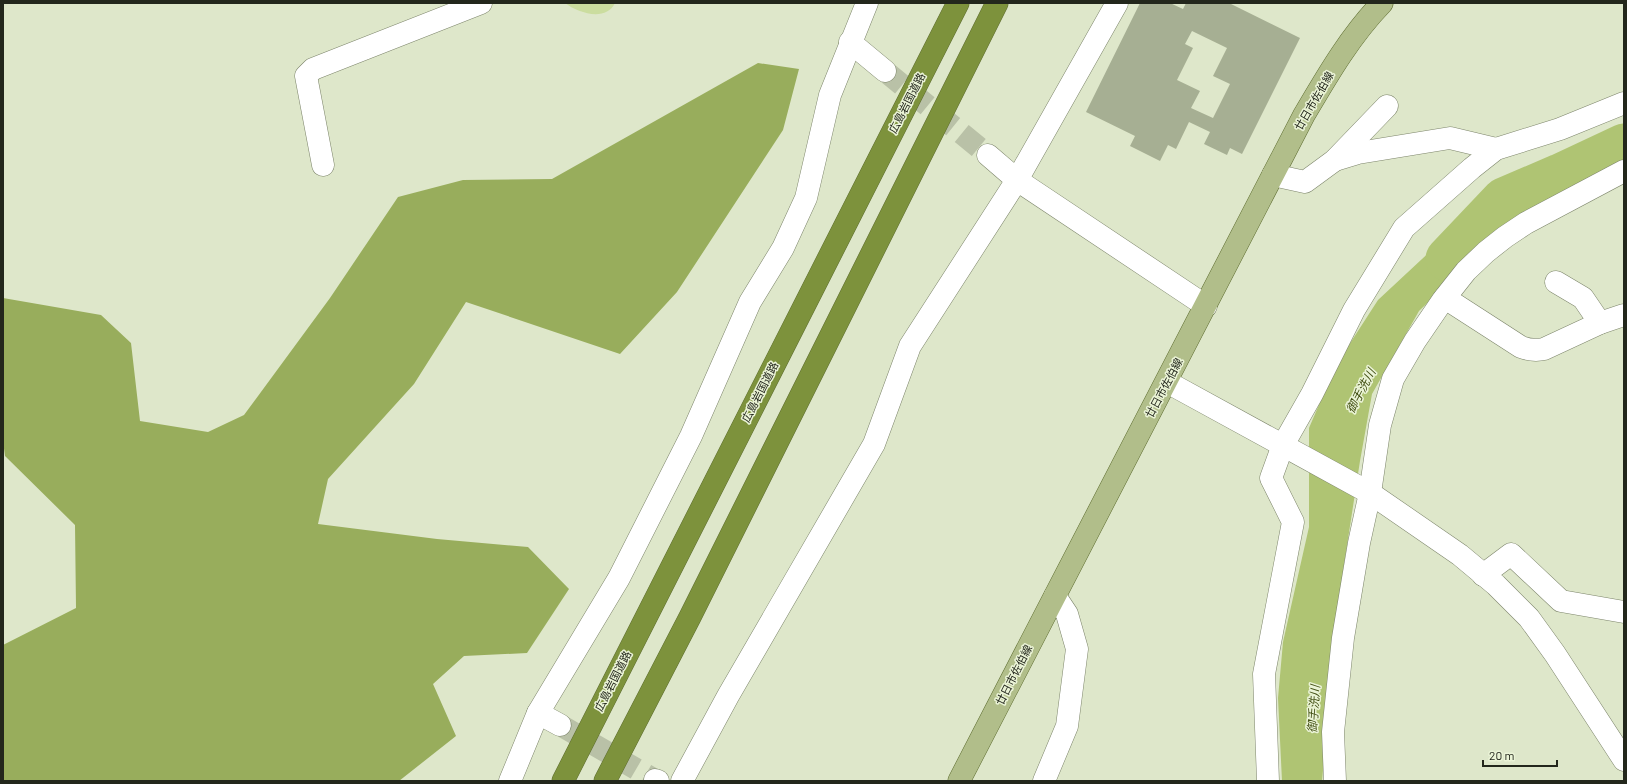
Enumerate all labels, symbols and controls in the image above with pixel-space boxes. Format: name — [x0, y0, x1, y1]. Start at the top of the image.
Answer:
street label: 廿日市佐伯線 — [1291, 69, 1336, 133]
street label: 広島岩国道路 — [886, 70, 927, 135]
street label: 廿日市佐伯線 — [1142, 356, 1185, 420]
street label: 広島岩国道路 — [739, 359, 780, 424]
water label: 御手洗川 — [1343, 364, 1379, 415]
street label: 廿日市佐伯線 — [993, 642, 1034, 707]
street label: 広島岩国道路 — [592, 648, 633, 713]
water label: 御手洗川 — [1304, 683, 1322, 733]
scale bar — [1483, 742, 1557, 768]
text: 20 m — [1489, 748, 1515, 762]

